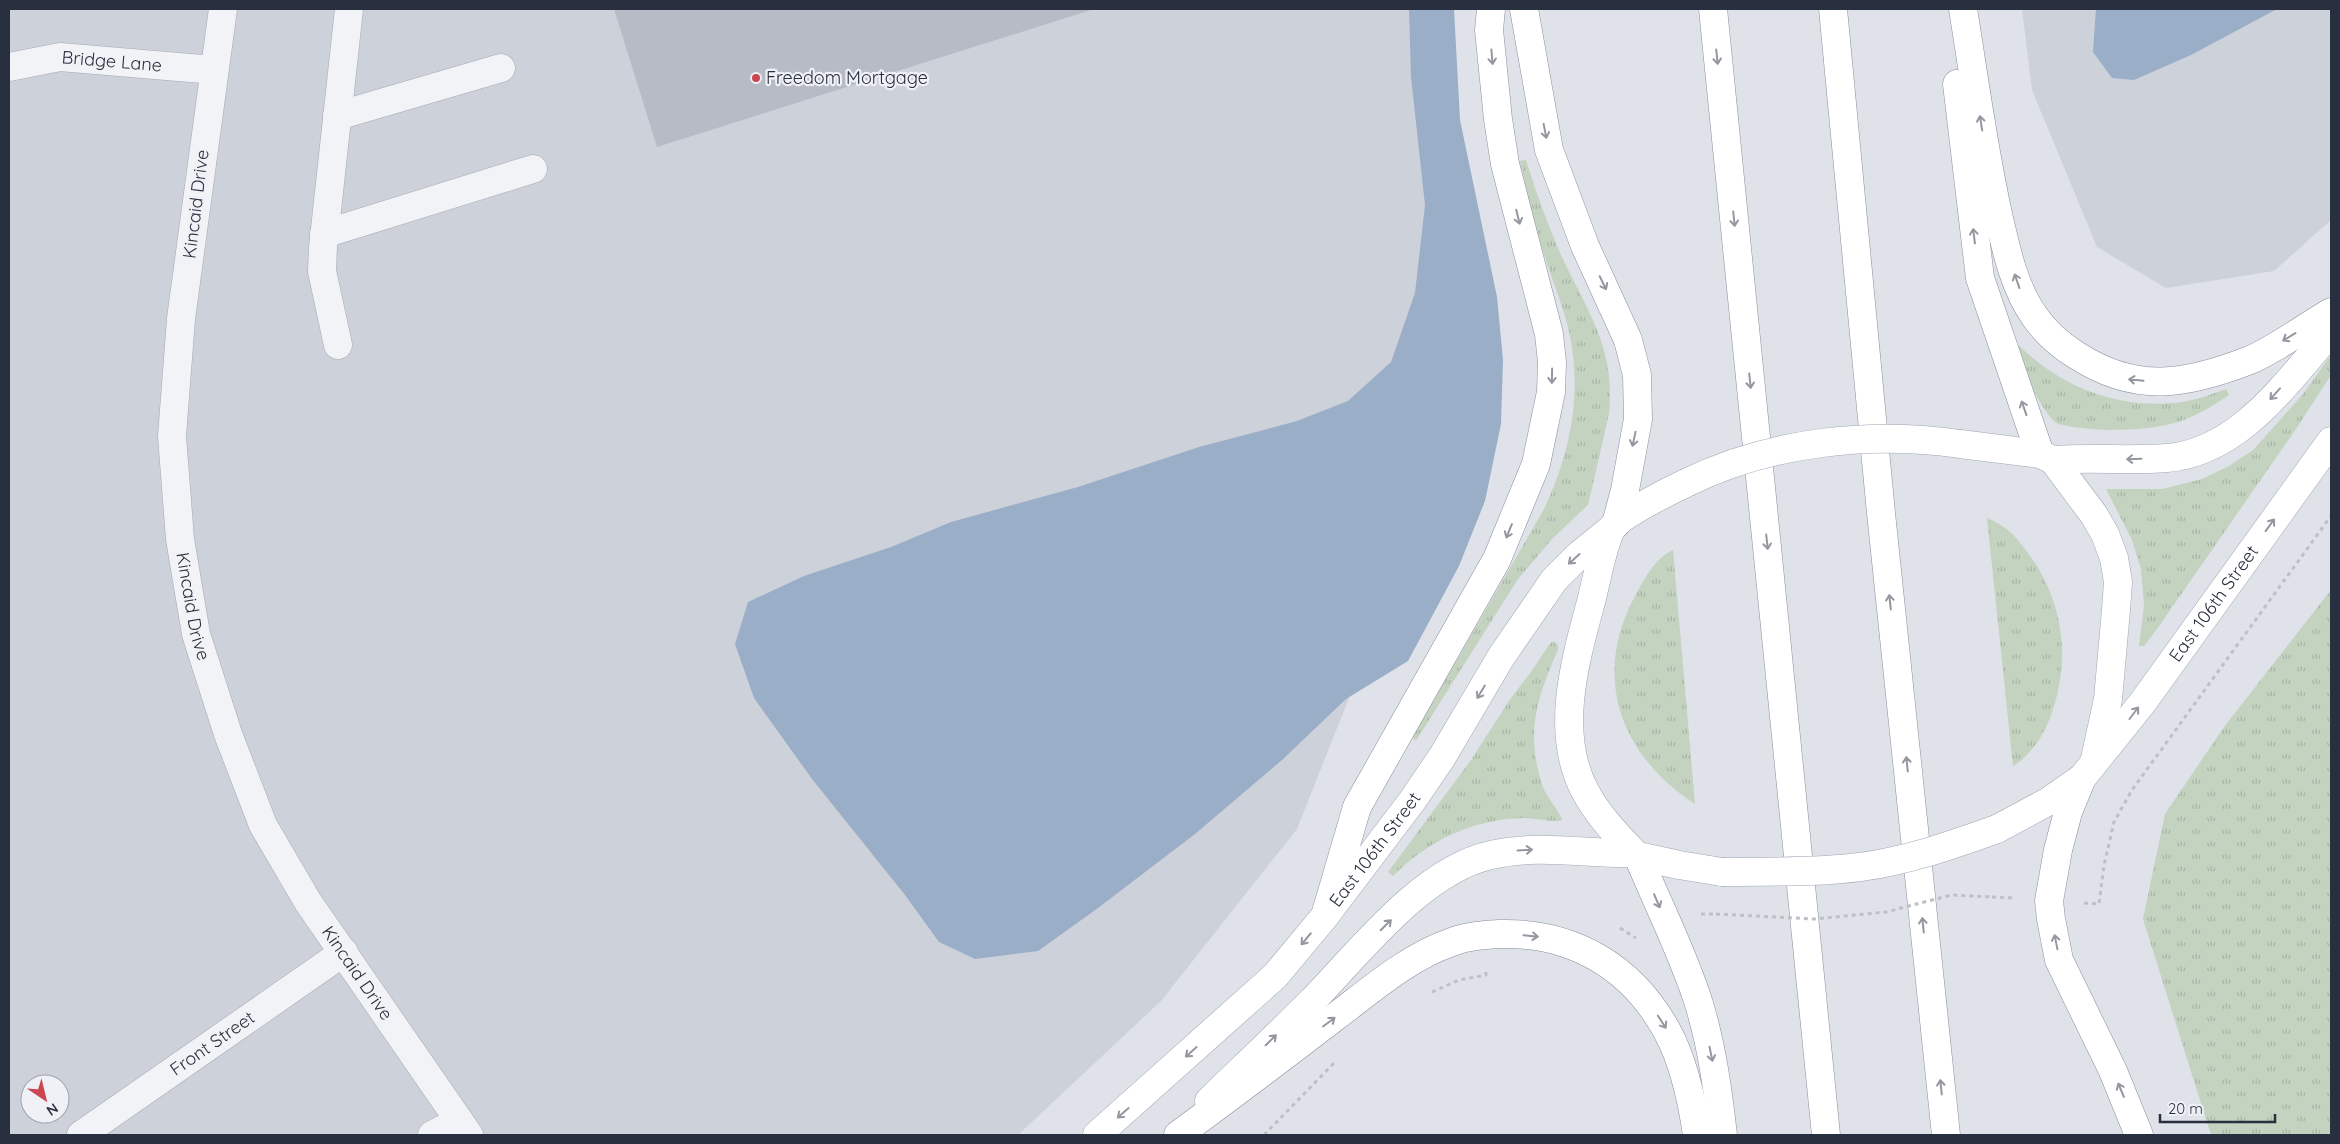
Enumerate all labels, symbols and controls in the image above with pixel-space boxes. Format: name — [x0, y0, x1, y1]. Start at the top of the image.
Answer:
street label: Bridge Lane — [61, 45, 163, 77]
one-way arrow — [1487, 49, 1497, 65]
one-way arrow — [1713, 49, 1722, 65]
place label: Freedom Mortgage — [766, 66, 928, 89]
marker: Freedom Mortgage — [750, 72, 762, 84]
one-way arrow — [1976, 116, 1986, 132]
one-way arrow — [1541, 123, 1551, 139]
street label: Kincaid Drive — [177, 148, 214, 260]
one-way arrow — [1514, 209, 1523, 225]
one-way arrow — [1729, 211, 1739, 227]
one-way arrow — [1969, 228, 1979, 244]
one-way arrow — [2012, 274, 2022, 290]
one-way arrow — [1599, 275, 1608, 290]
one-way arrow — [2283, 332, 2297, 342]
one-way arrow — [1547, 368, 1557, 384]
one-way arrow — [1745, 372, 1755, 388]
one-way arrow — [2129, 375, 2145, 385]
one-way arrow — [2270, 387, 2281, 400]
one-way arrow — [2018, 400, 2028, 416]
one-way arrow — [1629, 430, 1638, 446]
one-way arrow — [2126, 455, 2142, 464]
one-way arrow — [2265, 519, 2276, 532]
one-way arrow — [1503, 523, 1513, 538]
one-way arrow — [1762, 534, 1771, 550]
street label: East 106th Street — [2164, 541, 2263, 666]
street label: Kincaid Drive — [171, 550, 216, 663]
one-way arrow — [1567, 554, 1580, 565]
one-way arrow — [1885, 594, 1895, 610]
one-way arrow — [1475, 684, 1485, 699]
one-way arrow — [2128, 707, 2139, 720]
one-way arrow — [1902, 756, 1912, 772]
street label: East 106th Street — [1324, 788, 1426, 911]
one-way arrow — [1516, 845, 1532, 854]
one-way arrow — [1652, 893, 1662, 908]
one-way arrow — [1918, 917, 1928, 933]
one-way arrow — [1380, 919, 1392, 931]
street label: Kincaid Drive — [317, 921, 398, 1025]
one-way arrow — [1523, 931, 1539, 941]
one-way arrow — [1300, 932, 1312, 945]
one-way arrow — [2050, 934, 2060, 950]
street label: Front Street — [165, 1006, 259, 1081]
one-way arrow — [1656, 1015, 1667, 1029]
one-way arrow — [1322, 1016, 1335, 1027]
one-way arrow — [1265, 1034, 1278, 1046]
one-way arrow — [1707, 1045, 1717, 1061]
one-way arrow — [1184, 1047, 1197, 1058]
north arrow — [20, 1074, 70, 1124]
one-way arrow — [1936, 1079, 1946, 1095]
one-way arrow — [2116, 1083, 2126, 1098]
scale bar — [2160, 1092, 2275, 1124]
text: N — [43, 1099, 62, 1120]
text: 20 m — [2168, 1099, 2203, 1118]
one-way arrow — [1117, 1107, 1130, 1118]

